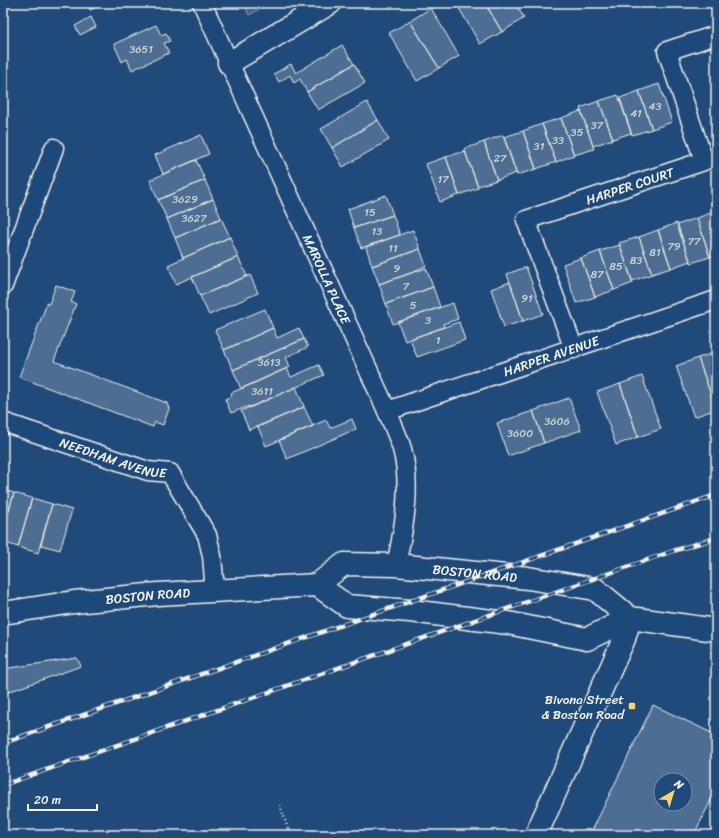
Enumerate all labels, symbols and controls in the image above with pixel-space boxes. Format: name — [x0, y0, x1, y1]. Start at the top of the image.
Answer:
house number: 3651 — [129, 40, 153, 59]
house number: 43 — [649, 97, 661, 116]
house number: 41 — [630, 104, 642, 123]
house number: 37 — [591, 116, 604, 135]
house number: 35 — [571, 123, 584, 142]
house number: 33 — [552, 131, 564, 150]
house number: 31 — [534, 137, 545, 156]
house number: 27 — [494, 149, 507, 168]
street label: HARPER COURT — [583, 160, 678, 211]
house number: 17 — [438, 170, 449, 189]
house number: 3629 — [172, 190, 198, 209]
house number: 15 — [364, 203, 376, 222]
house number: 3627 — [182, 209, 207, 228]
house number: 13 — [372, 222, 382, 241]
street label: MAROLLA PLACE — [296, 230, 357, 329]
house number: 77 — [688, 232, 701, 251]
house number: 79 — [667, 237, 681, 256]
house number: 11 — [388, 239, 398, 258]
house number: 81 — [649, 243, 661, 262]
house number: 83 — [630, 251, 642, 270]
house number: 85 — [609, 257, 623, 276]
house number: 9 — [394, 259, 401, 278]
house number: 87 — [591, 265, 604, 284]
house number: 7 — [403, 277, 410, 296]
house number: 91 — [521, 289, 533, 308]
house number: 5 — [410, 296, 417, 315]
house number: 3 — [425, 311, 431, 330]
street label: HARPER AVENUE — [500, 329, 603, 383]
house number: 1 — [436, 331, 441, 350]
house number: 3613 — [257, 353, 281, 372]
house number: 3611 — [251, 382, 273, 401]
house number: 3606 — [544, 412, 570, 431]
house number: 3600 — [507, 424, 533, 443]
street label: NEEDHAM AVENUE — [56, 431, 168, 485]
street label: BOSTON ROAD — [432, 558, 518, 589]
street label: BOSTON ROAD — [105, 581, 191, 611]
place label: Bivona Street & Boston Road — [541, 688, 625, 726]
marker: Bivona Street & Boston Road — [627, 701, 637, 711]
north arrow — [653, 772, 693, 812]
text: N — [669, 774, 688, 795]
scale bar — [28, 786, 97, 812]
text: 20 m — [34, 789, 61, 811]

